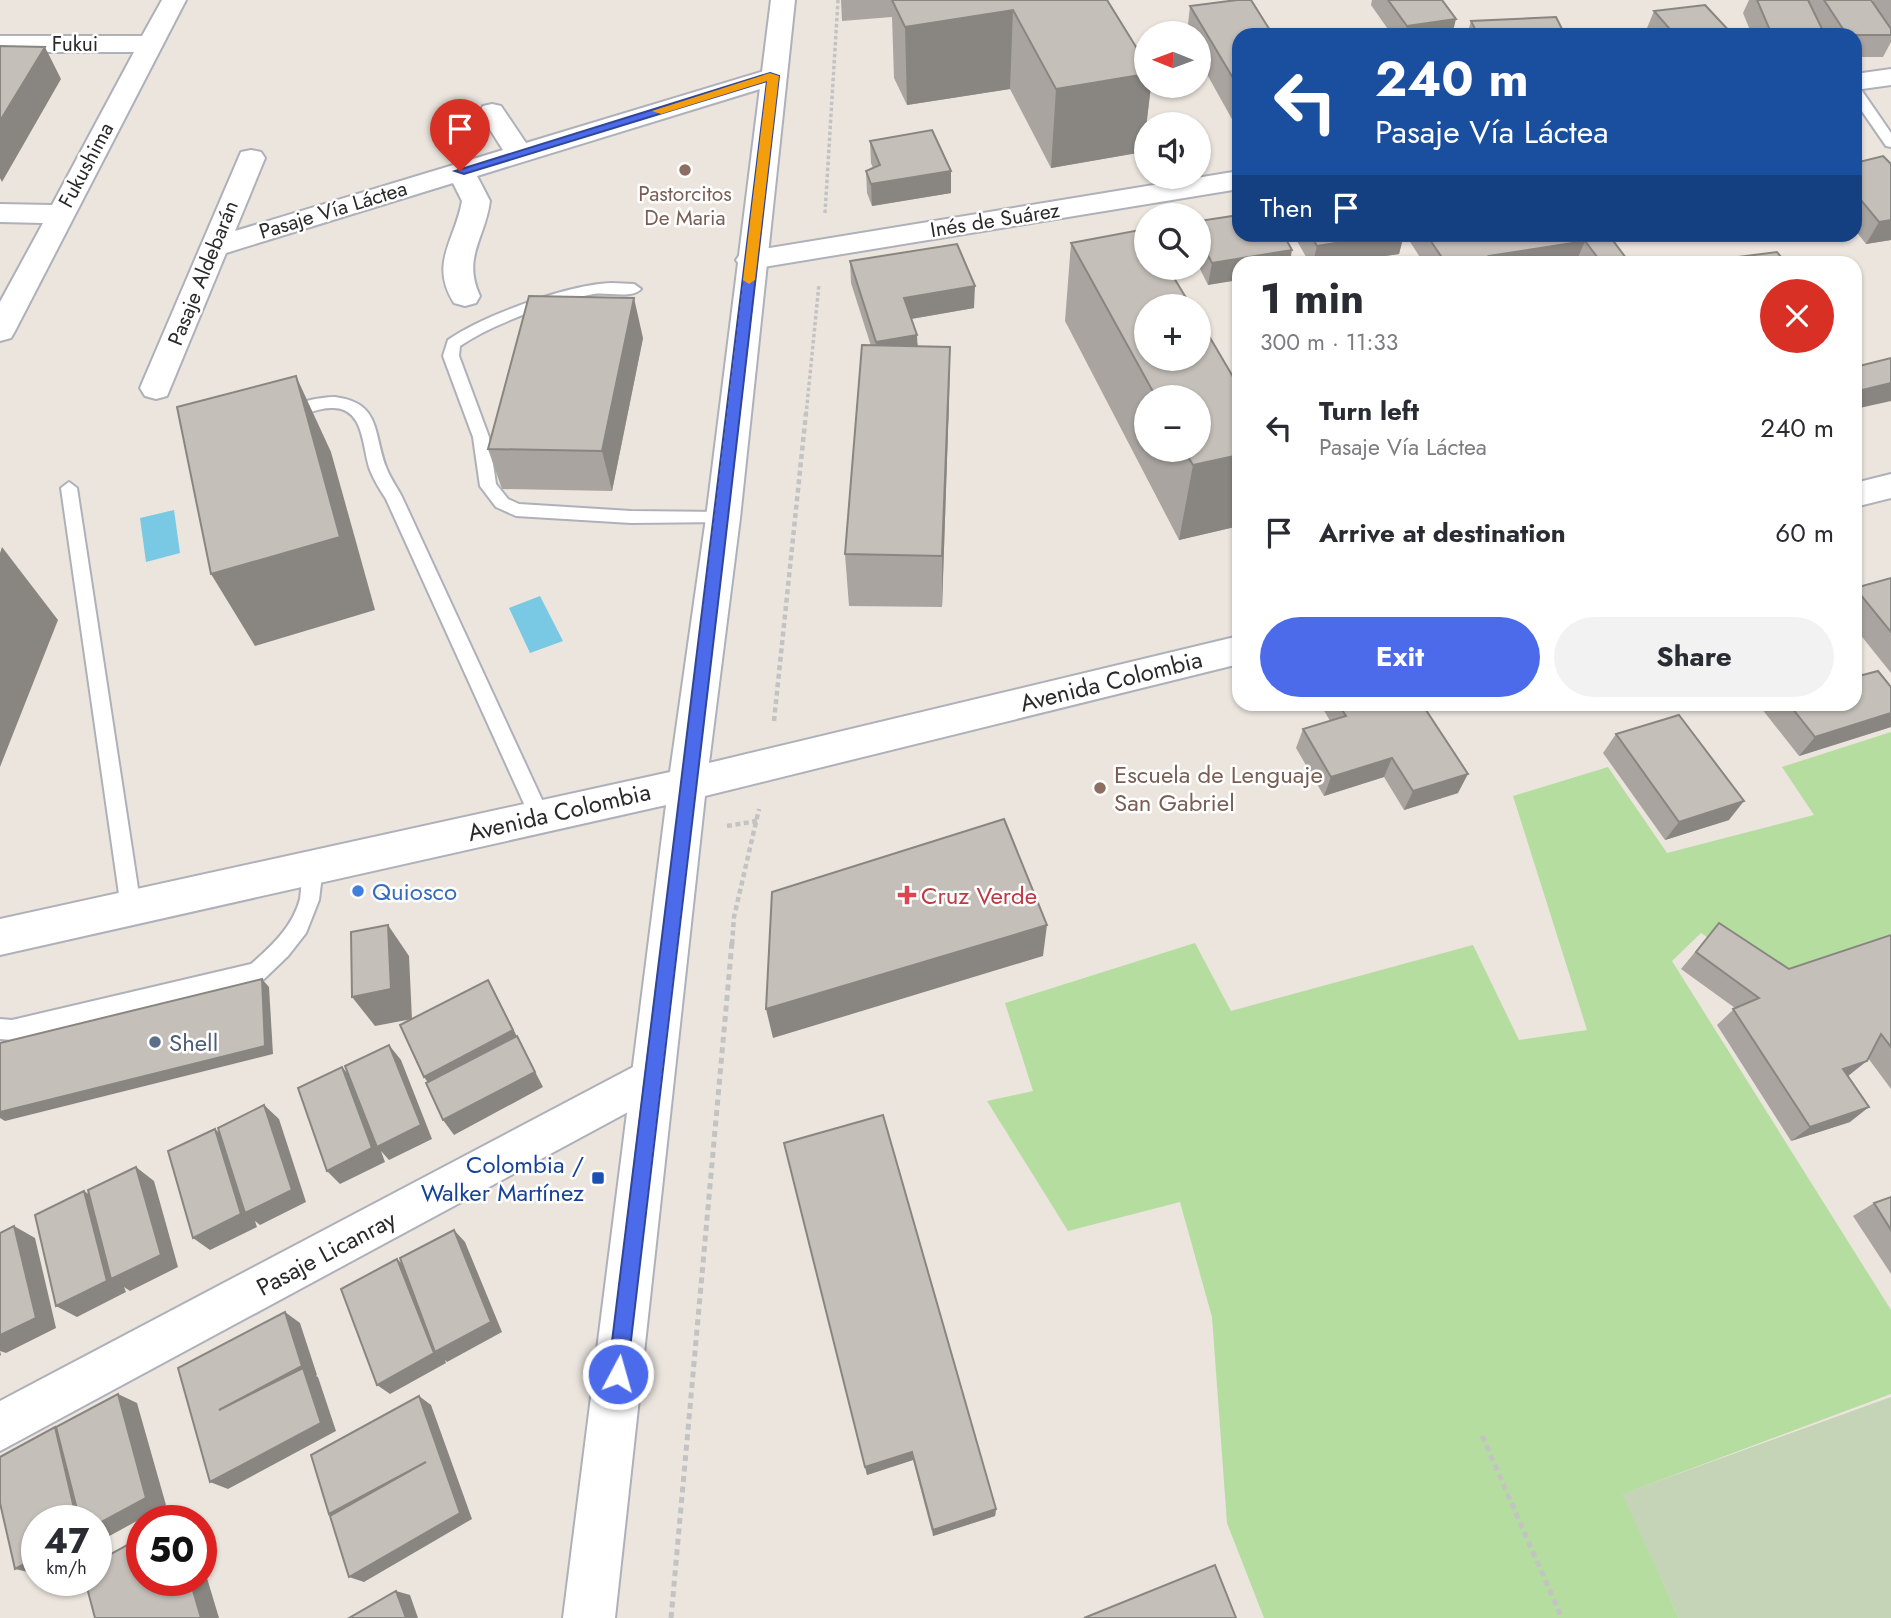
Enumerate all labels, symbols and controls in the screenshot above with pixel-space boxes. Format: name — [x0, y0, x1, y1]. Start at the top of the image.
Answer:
north arrow — [1134, 21, 1211, 98]
map controls — [1134, 21, 1211, 462]
street label: Fukui — [52, 29, 98, 59]
text: 240 m — [1375, 44, 1529, 114]
icon: left — [1260, 56, 1351, 147]
pin — [430, 99, 490, 171]
text: Pasaje Vía Láctea — [1375, 109, 1609, 155]
icon: arrive — [441, 110, 479, 148]
button: sound — [1134, 112, 1211, 189]
street label: Fukushima — [51, 117, 121, 213]
marker: Pastorcitos De Maria — [677, 162, 693, 178]
street label: Pasaje Vía Láctea — [255, 173, 411, 247]
place label: Pastorcitos De Maria — [638, 179, 732, 233]
text: Then — [1260, 189, 1313, 227]
icon: arrive — [1327, 189, 1365, 227]
street label: Inés de Suárez — [928, 195, 1062, 245]
street label: Pasaje Aldebarán — [160, 196, 246, 350]
button: search — [1134, 203, 1211, 280]
text: 1 min — [1260, 268, 1364, 329]
button: close — [1760, 279, 1834, 353]
button: + — [1134, 294, 1211, 371]
text: 300 m · 11:33 — [1260, 325, 1398, 359]
button: − — [1134, 385, 1211, 462]
text: Turn left — [1319, 392, 1419, 430]
icon: left — [1260, 409, 1298, 447]
text: 240 m — [1760, 409, 1834, 447]
text: Pasaje Vía Láctea — [1319, 430, 1487, 464]
icon: arrive — [1260, 514, 1298, 552]
text: Arrive at destination — [1319, 514, 1566, 552]
text: 60 m — [1775, 514, 1834, 552]
button: Exit — [1260, 617, 1540, 697]
button: Share — [1554, 617, 1834, 697]
street label: Avenida Colombia — [1016, 641, 1206, 721]
place label: Escuela de Lenguaje San Gabriel — [1114, 757, 1323, 820]
street label: Avenida Colombia — [464, 774, 654, 850]
marker: Escuela de Lenguaje San Gabriel — [1092, 780, 1108, 796]
place label: Quiosco — [372, 874, 457, 909]
place label: Cruz Verde — [921, 878, 1037, 913]
marker: Quiosco — [350, 883, 366, 899]
marker: Cruz Verde — [899, 887, 915, 903]
place label: Shell — [169, 1025, 218, 1060]
marker: Shell — [147, 1034, 163, 1050]
place label: Colombia / Walker Martínez — [421, 1147, 584, 1210]
marker: Colombia / Walker Martínez — [590, 1170, 606, 1186]
street label: Pasaje Licanray — [250, 1201, 402, 1305]
position arrow — [581, 1337, 655, 1411]
speed limit sign: 50 — [126, 1505, 217, 1596]
text: 47 — [44, 1516, 89, 1566]
text: km/h — [46, 1555, 87, 1581]

